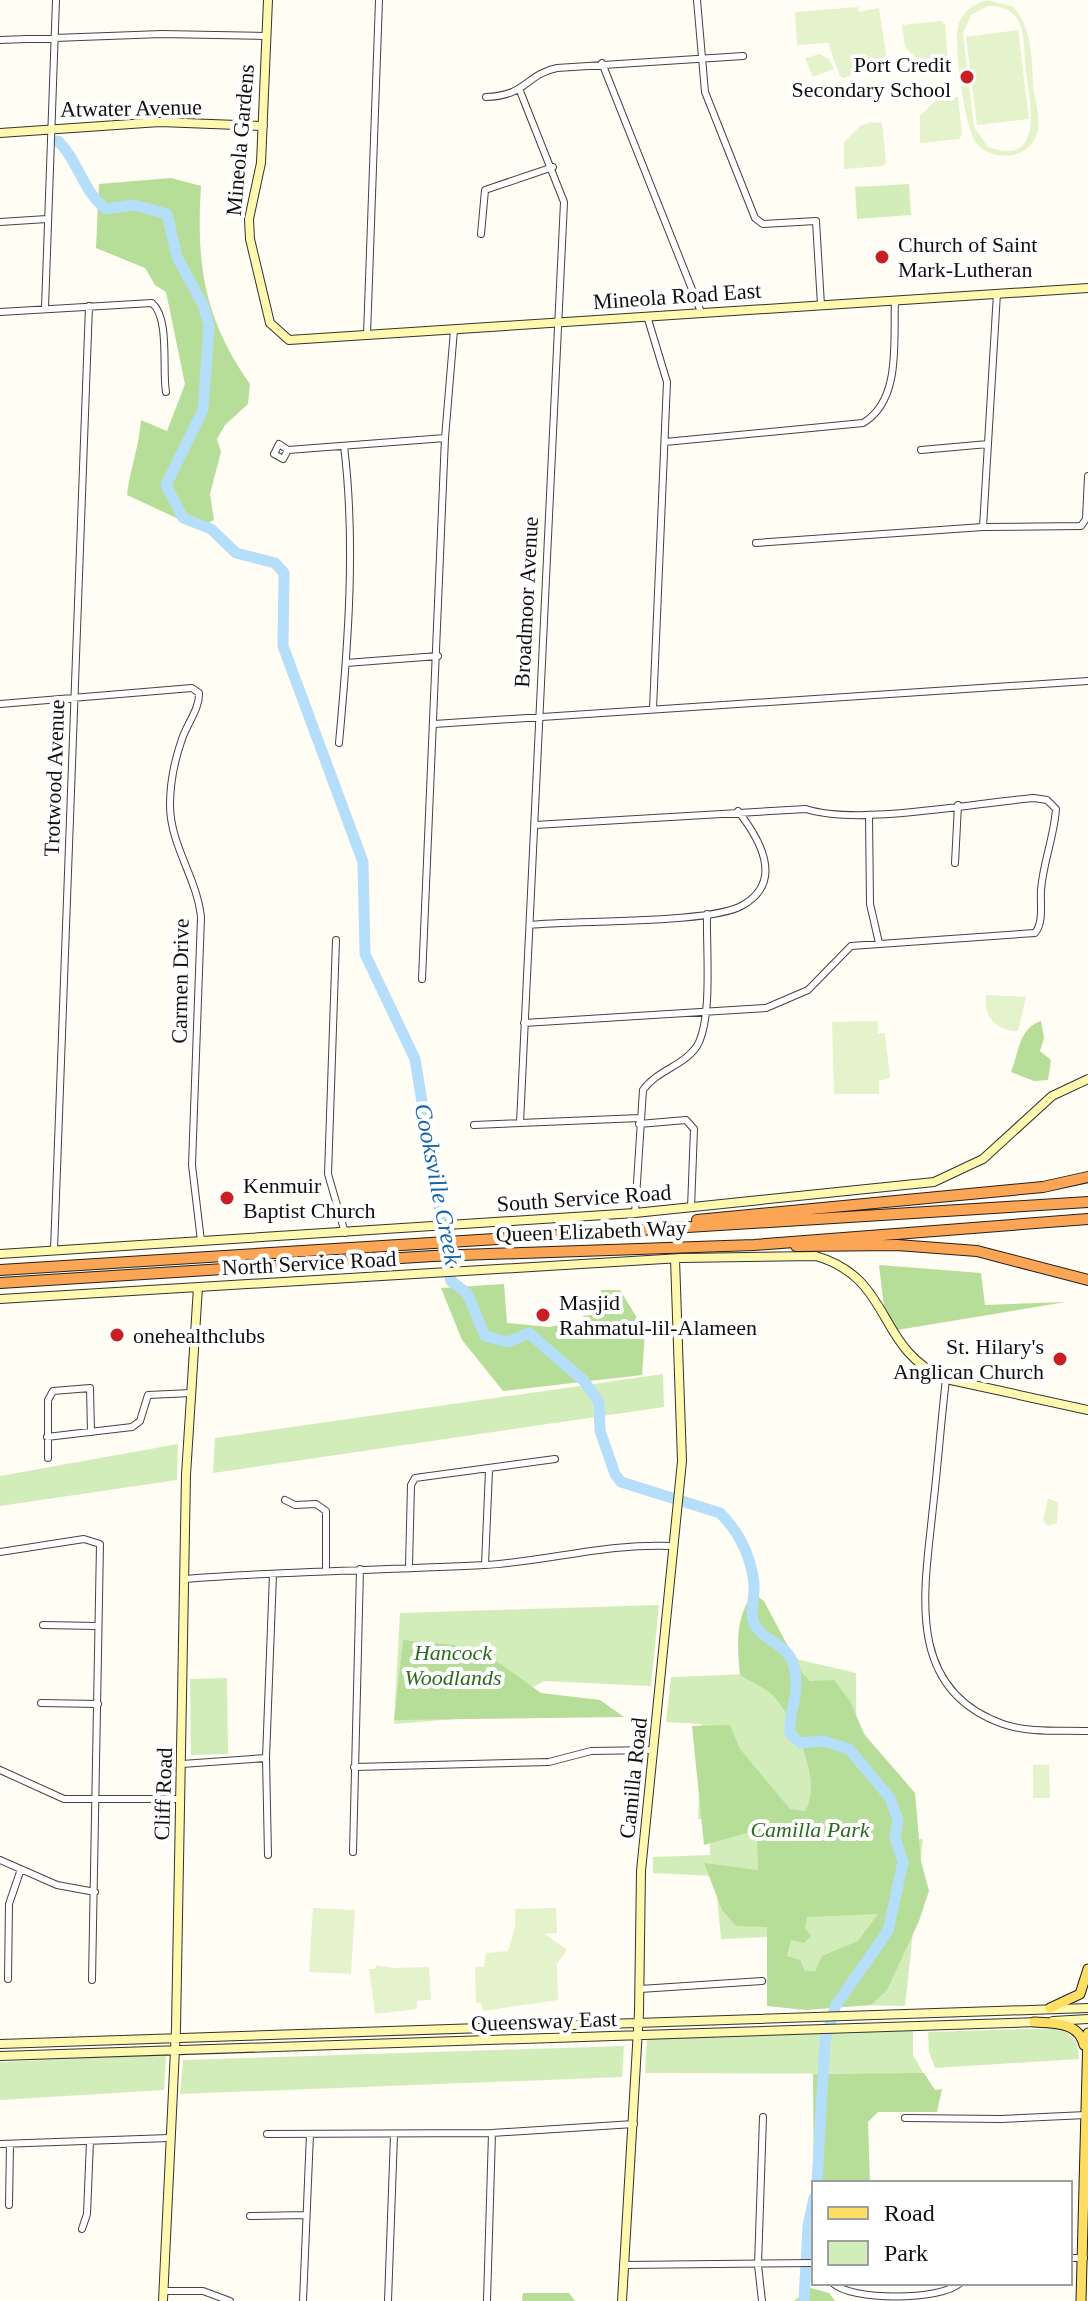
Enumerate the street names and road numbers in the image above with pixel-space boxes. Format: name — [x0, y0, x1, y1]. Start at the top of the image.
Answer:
street label: Mineola Gardens — [221, 63, 259, 217]
street label: Atwater Avenue — [60, 94, 202, 122]
street label: Mineola Road East — [592, 278, 762, 314]
street label: Broadmoor Avenue — [509, 516, 543, 688]
street label: Trotwood Avenue — [39, 699, 69, 857]
street label: Carmen Drive — [166, 918, 194, 1044]
street label: South Service Road — [496, 1179, 672, 1217]
street label: Queen Elizabeth Way — [495, 1215, 687, 1247]
street label: North Service Road — [221, 1246, 397, 1280]
street label: Camilla Road — [614, 1716, 652, 1840]
street label: Cliff Road — [149, 1747, 177, 1841]
street label: Queensway East — [471, 2006, 617, 2036]

